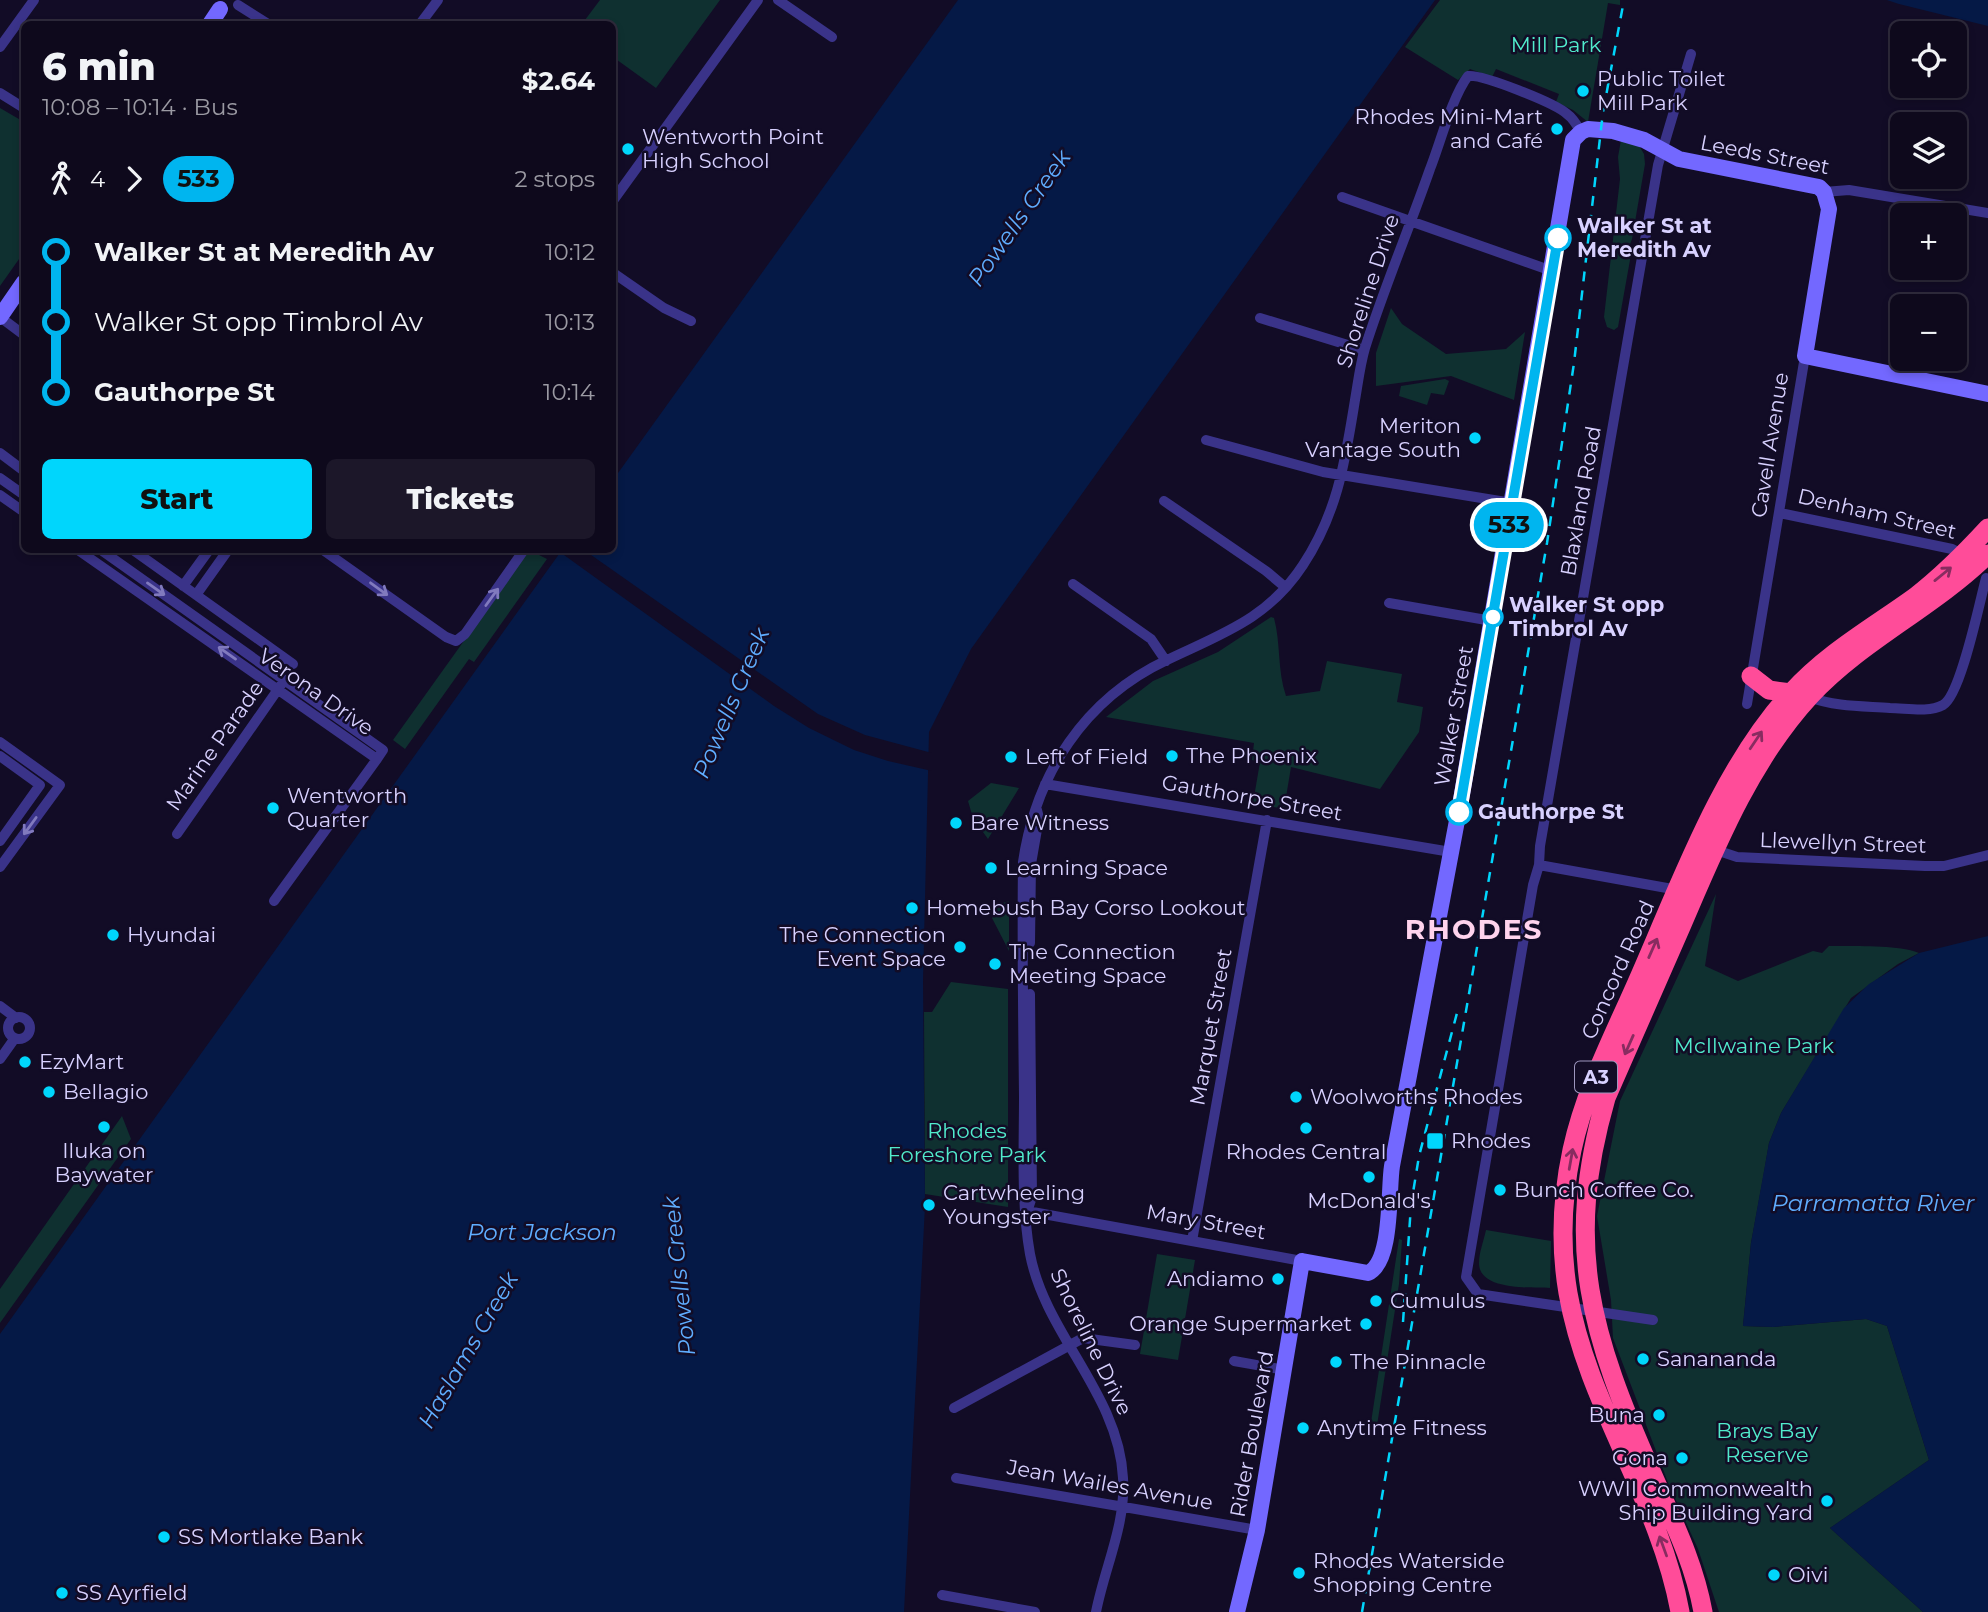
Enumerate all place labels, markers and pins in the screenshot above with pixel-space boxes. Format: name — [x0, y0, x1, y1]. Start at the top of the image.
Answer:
place label: Public Toilet Mill Park — [1597, 66, 1726, 115]
marker: Public Toilet Mill Park — [1575, 83, 1591, 99]
place label: Rhodes Mini-Mart and Café — [1355, 104, 1543, 153]
marker: Rhodes Mini-Mart and Café — [1549, 121, 1565, 137]
place label: Wentworth Point High School — [642, 124, 824, 173]
marker: Wentworth Point High School — [620, 141, 636, 157]
place label: Walker St at Meredith Av — [1577, 213, 1712, 262]
marker: Walker St at Meredith Av — [1545, 225, 1571, 251]
place label: Meriton Vantage South — [1305, 413, 1461, 462]
marker: Meriton Vantage South — [1467, 430, 1483, 446]
place label: Walker St opp Timbrol Av — [1509, 592, 1664, 641]
marker: Walker St opp Timbrol Av — [1483, 607, 1503, 627]
place label: The Phoenix — [1186, 743, 1317, 768]
place label: Left of Field — [1025, 744, 1148, 769]
marker: The Phoenix — [1164, 748, 1180, 764]
marker: Left of Field — [1003, 749, 1019, 765]
place label: Wentworth Quarter — [287, 783, 407, 832]
marker: Gauthorpe St — [1446, 799, 1472, 825]
place label: Gauthorpe St — [1478, 799, 1624, 824]
marker: Wentworth Quarter — [265, 800, 281, 816]
place label: Bare Witness — [970, 810, 1109, 835]
marker: Bare Witness — [948, 815, 964, 831]
place label: Learning Space — [1005, 855, 1168, 880]
marker: Learning Space — [983, 860, 999, 876]
place label: Homebush Bay Corso Lookout — [926, 895, 1246, 920]
marker: Homebush Bay Corso Lookout — [904, 900, 920, 916]
place label: Hyundai — [127, 922, 216, 947]
place label: The Connection Event Space — [779, 922, 946, 971]
marker: Hyundai — [105, 927, 121, 943]
marker: The Connection Event Space — [952, 939, 968, 955]
place label: The Connection Meeting Space — [1009, 939, 1176, 988]
marker: The Connection Meeting Space — [987, 956, 1003, 972]
place label: EzyMart — [39, 1049, 124, 1074]
marker: EzyMart — [17, 1054, 33, 1070]
place label: Bellagio — [63, 1079, 148, 1104]
marker: Bellagio — [41, 1084, 57, 1100]
place label: Woolworths Rhodes — [1310, 1084, 1522, 1109]
marker: Woolworths Rhodes — [1288, 1089, 1304, 1105]
marker: Iluka on Baywater — [96, 1119, 112, 1135]
marker: Rhodes Central — [1298, 1120, 1314, 1136]
place label: Rhodes — [1451, 1128, 1531, 1153]
marker: Rhodes — [1425, 1131, 1445, 1151]
place label: Iluka on Baywater — [55, 1138, 153, 1187]
place label: Rhodes Central — [1226, 1139, 1386, 1164]
marker: McDonald's — [1361, 1169, 1377, 1185]
place label: Bunch Coffee Co. — [1514, 1177, 1694, 1202]
place label: Cartwheeling Youngster — [943, 1180, 1085, 1229]
marker: Bunch Coffee Co. — [1492, 1182, 1508, 1198]
place label: McDonald's — [1307, 1188, 1431, 1213]
marker: Cartwheeling Youngster — [921, 1197, 937, 1213]
place label: Andiamo — [1167, 1266, 1264, 1291]
marker: Andiamo — [1270, 1271, 1286, 1287]
place label: Cumulus — [1390, 1288, 1485, 1313]
marker: Cumulus — [1368, 1293, 1384, 1309]
place label: Orange Supermarket — [1129, 1311, 1352, 1336]
marker: Orange Supermarket — [1358, 1316, 1374, 1332]
place label: Sanananda — [1657, 1346, 1776, 1371]
place label: The Pinnacle — [1350, 1349, 1486, 1374]
marker: Sanananda — [1635, 1351, 1651, 1367]
marker: The Pinnacle — [1328, 1354, 1344, 1370]
place label: Buna — [1588, 1402, 1645, 1427]
marker: Buna — [1651, 1407, 1667, 1423]
place label: Anytime Fitness — [1317, 1415, 1487, 1440]
marker: Anytime Fitness — [1295, 1420, 1311, 1436]
place label: Gona — [1612, 1445, 1668, 1470]
marker: Gona — [1674, 1450, 1690, 1466]
place label: WWII Commonwealth Ship Building Yard — [1578, 1476, 1813, 1525]
marker: WWII Commonwealth Ship Building Yard — [1819, 1493, 1835, 1509]
place label: SS Mortlake Bank — [178, 1524, 364, 1549]
marker: SS Mortlake Bank — [156, 1529, 172, 1545]
place label: Rhodes Waterside Shopping Centre — [1313, 1548, 1505, 1597]
place label: Oivi — [1788, 1562, 1828, 1587]
marker: Rhodes Waterside Shopping Centre — [1291, 1565, 1307, 1581]
marker: Oivi — [1766, 1567, 1782, 1583]
place label: SS Ayrfield — [76, 1580, 187, 1605]
marker: SS Ayrfield — [54, 1585, 70, 1601]

